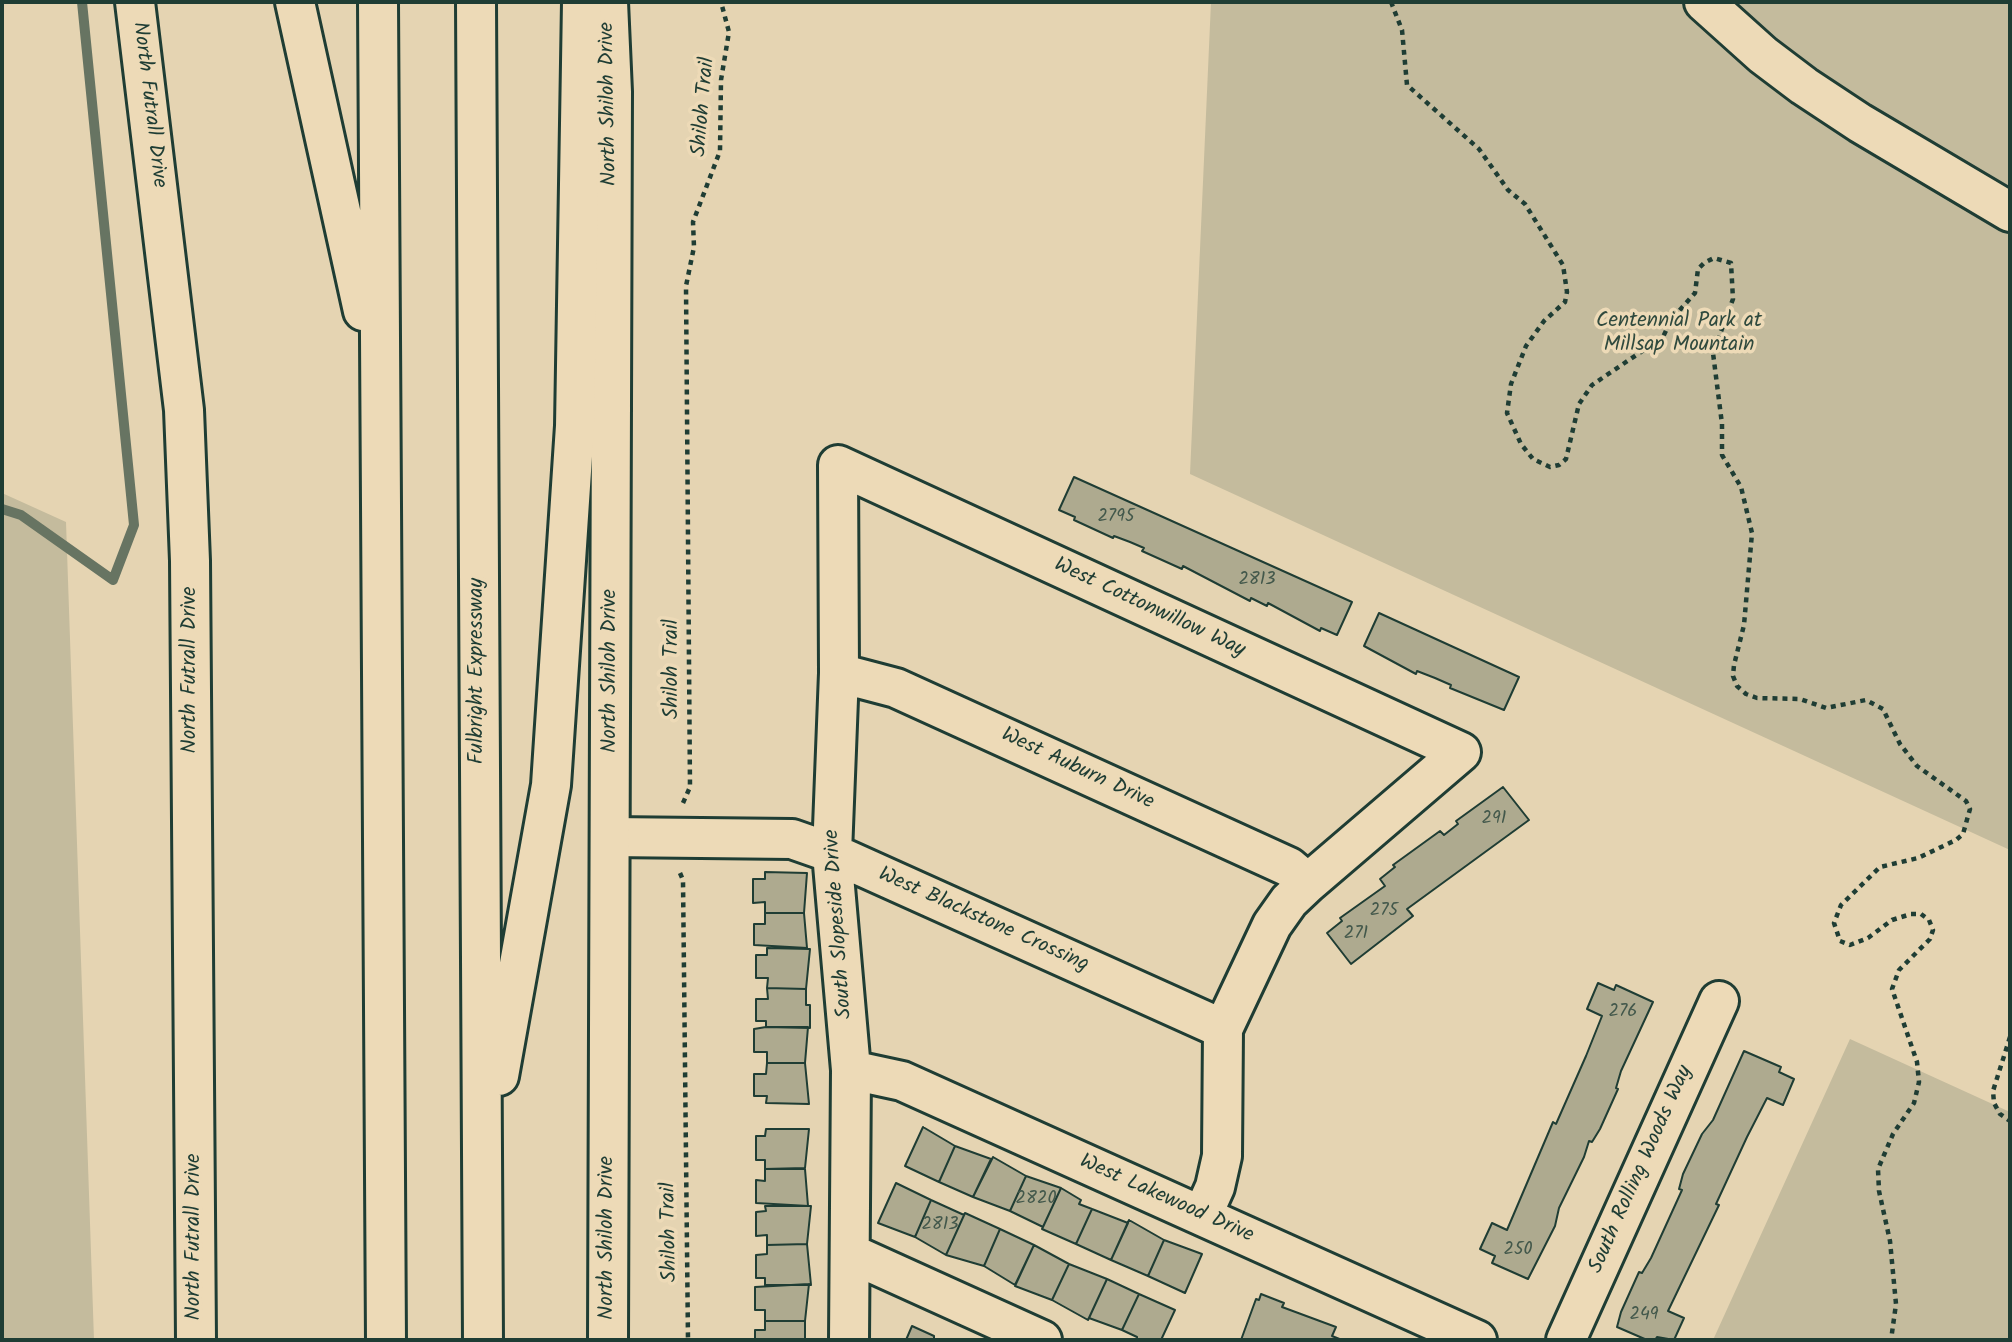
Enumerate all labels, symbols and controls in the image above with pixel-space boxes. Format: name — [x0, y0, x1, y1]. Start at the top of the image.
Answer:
street label: North Futrall Drive — [125, 21, 171, 189]
street label: North Shiloh Drive — [596, 22, 624, 186]
street label: Shiloh Trail — [688, 56, 722, 158]
park label: Centennial Park at Millsap Mountain — [1596, 309, 1762, 359]
house number: 2795 — [1097, 507, 1135, 529]
street label: West Cottonwillow Way — [1049, 554, 1249, 664]
house number: 2813 — [1238, 570, 1276, 592]
street label: Fulbright Expressway — [465, 578, 491, 764]
street label: North Futrall Drive — [178, 586, 204, 754]
street label: North Shiloh Drive — [598, 589, 624, 753]
street label: Shiloh Trail — [660, 619, 686, 719]
street label: West Auburn Drive — [997, 724, 1157, 816]
house number: 291 — [1482, 809, 1506, 831]
street label: South Slopeside Drive — [821, 828, 859, 1020]
street label: West Blackstone Crossing — [874, 863, 1092, 979]
house number: 275 — [1370, 901, 1398, 923]
house number: 271 — [1344, 924, 1368, 946]
house number: 276 — [1609, 1002, 1637, 1024]
street label: South Rolling Woods Way — [1585, 1062, 1699, 1278]
street label: West Lakewood Drive — [1075, 1150, 1257, 1250]
street label: North Futrall Drive — [182, 1153, 208, 1321]
street label: North Shiloh Drive — [595, 1156, 621, 1320]
street label: Shiloh Trail — [658, 1182, 684, 1282]
house number: 2820 — [1016, 1189, 1056, 1211]
house number: 2813 — [921, 1215, 959, 1237]
house number: 250 — [1503, 1240, 1533, 1262]
house number: 249 — [1629, 1305, 1659, 1327]

